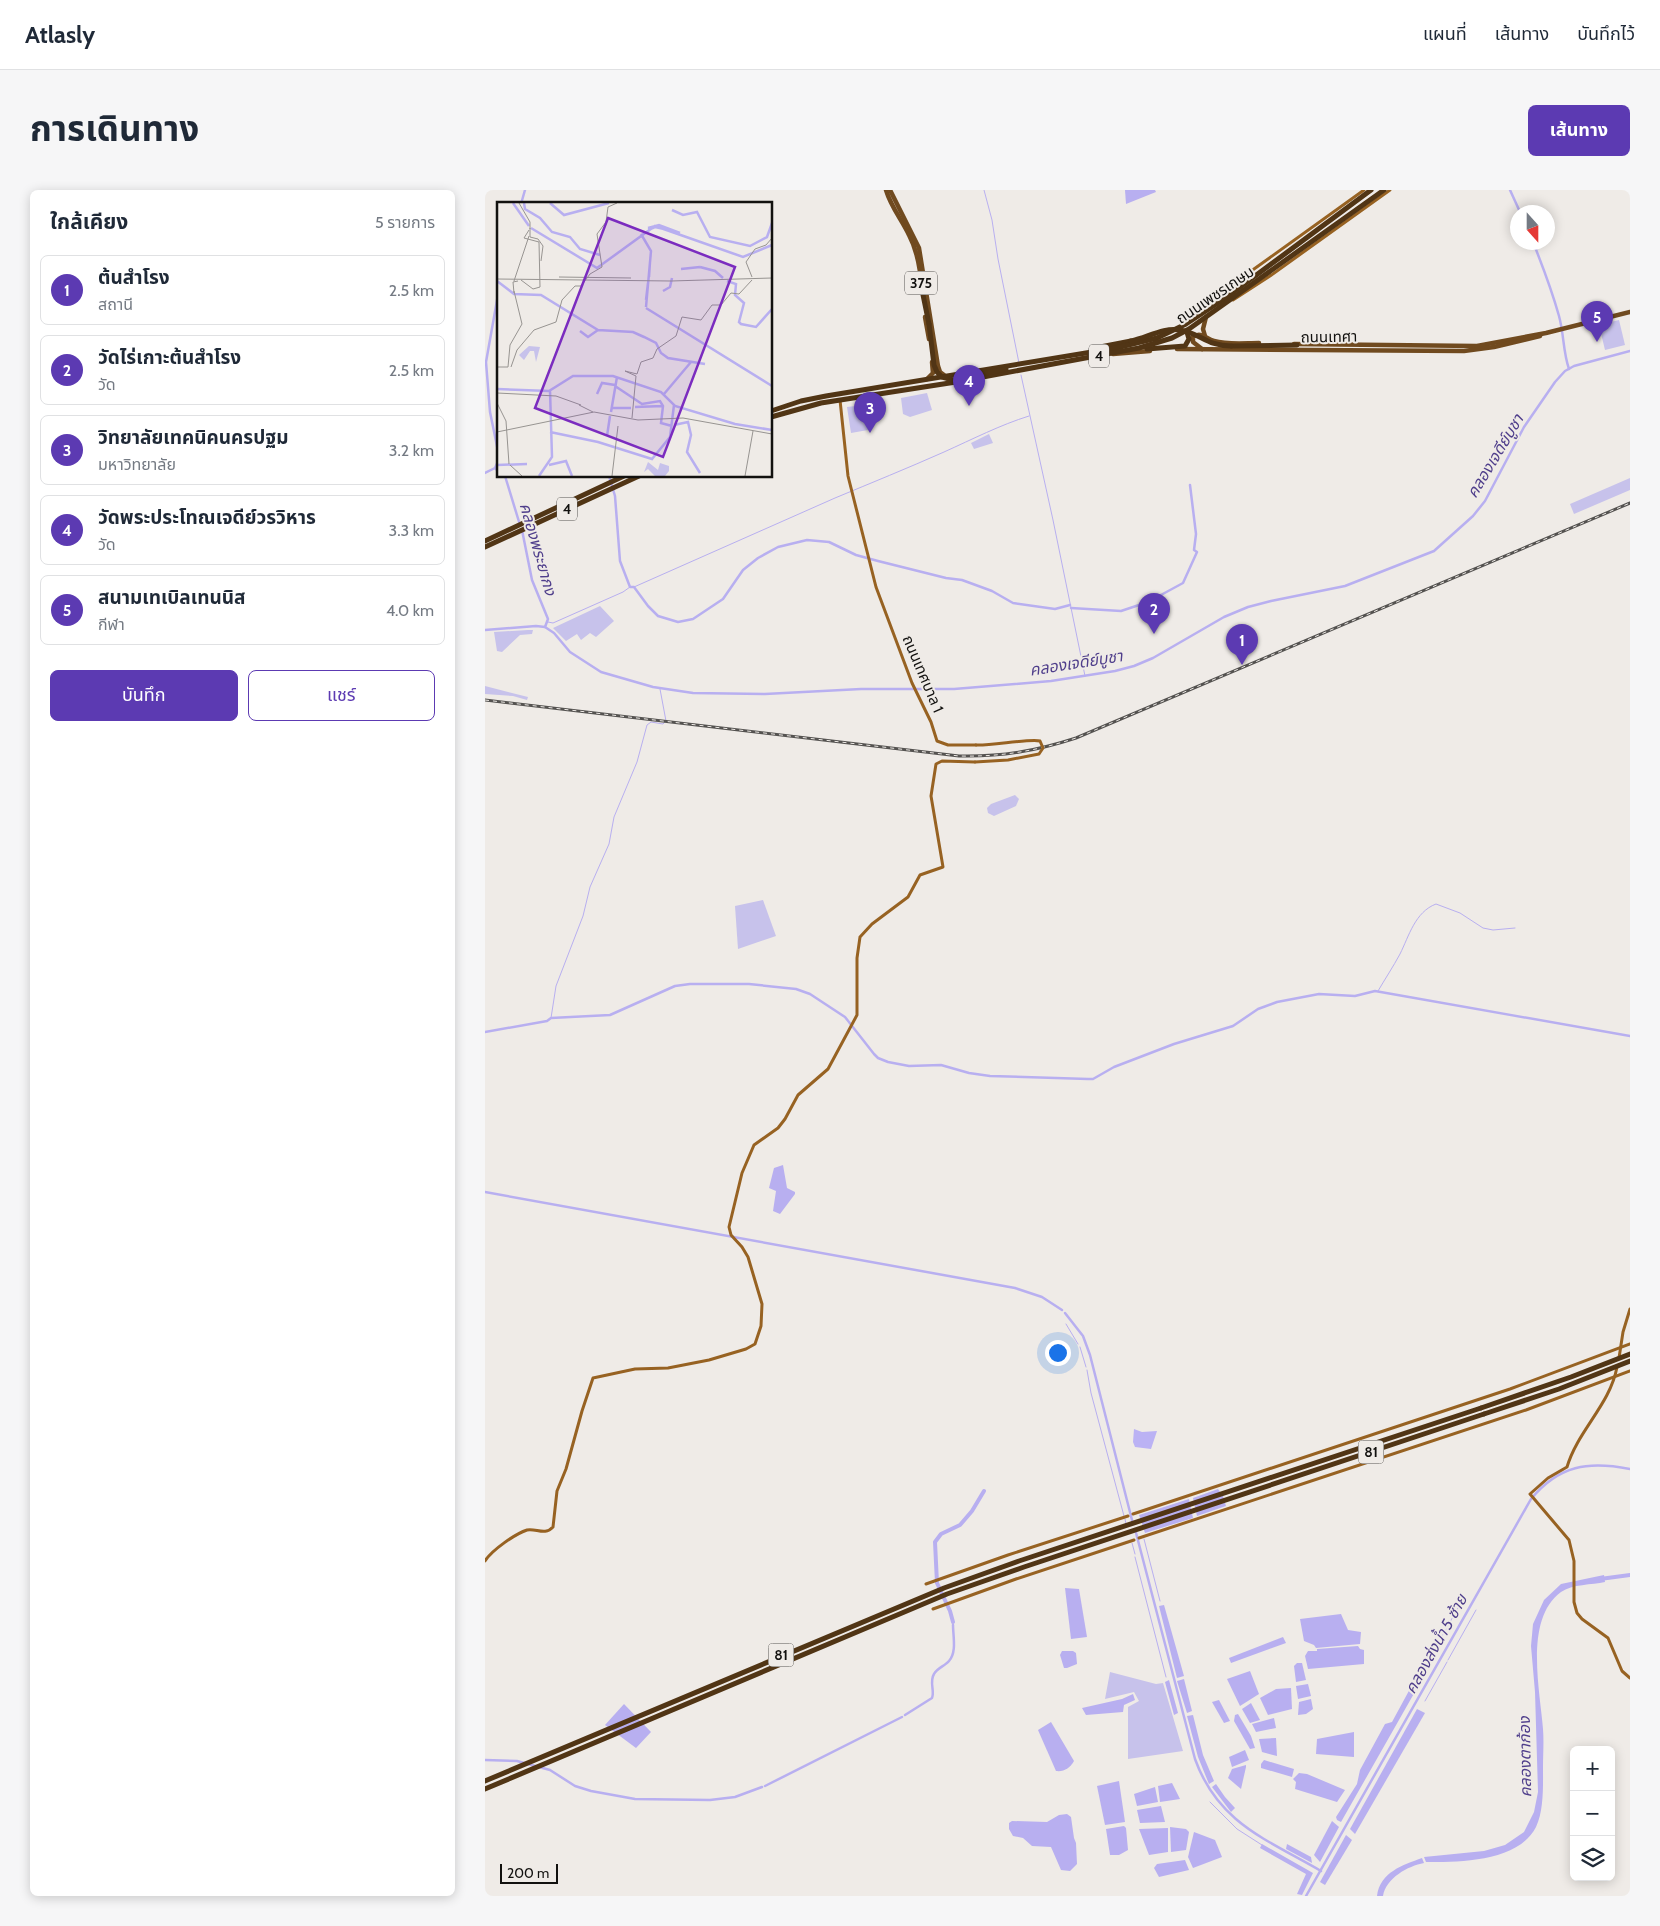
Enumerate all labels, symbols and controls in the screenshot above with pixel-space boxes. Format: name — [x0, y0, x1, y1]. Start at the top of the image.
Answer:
text: Atlasly — [25, 20, 95, 49]
text: แผนที่ — [1423, 23, 1467, 45]
text: เส้นทาง — [1495, 23, 1549, 45]
text: บันทึกไว้ — [1577, 23, 1635, 45]
button: เส้นทาง — [1528, 105, 1630, 156]
text: การเดินทาง — [30, 107, 199, 150]
inset map — [497, 202, 773, 478]
north arrow — [1510, 205, 1555, 250]
text: ใกล้เคียง — [50, 209, 128, 234]
text: 5 รายการ — [375, 213, 435, 232]
street label: ถนนเพชรเกษม — [1173, 262, 1257, 328]
text: ต้นสำโรง — [98, 266, 170, 289]
road number: 375 — [905, 272, 937, 295]
text: 1 — [64, 281, 70, 300]
text: 2.5 km — [389, 281, 434, 300]
text: สถานี — [98, 295, 133, 314]
pin: 5 — [1581, 301, 1613, 342]
street label: ถนนเทศา — [1301, 328, 1357, 346]
road number: 4 — [1089, 344, 1109, 368]
text: วัดไร่เกาะต้นสำโรง — [98, 346, 241, 369]
text: 2 — [63, 361, 71, 380]
text: 2.5 km — [389, 361, 434, 380]
pin: 4 — [953, 365, 985, 406]
text: วัด — [98, 375, 116, 394]
pin: 3 — [854, 392, 886, 433]
water label: คลองเจดีย์บูชา — [1463, 410, 1529, 502]
text: วิทยาลัยเทคนิคนครปฐม — [98, 426, 288, 449]
text: 3 — [63, 441, 71, 460]
text: 3.2 km — [389, 441, 434, 460]
text: มหาวิทยาลัย — [98, 455, 176, 474]
road number: 4 — [557, 498, 577, 520]
water label: คลองพระยากง — [516, 501, 561, 599]
text: วัดพระประโทณเจดีย์วรวิหาร — [98, 506, 316, 529]
text: 4 — [62, 521, 72, 540]
text: 3.3 km — [389, 521, 434, 540]
text: วัด — [98, 535, 116, 554]
text: สนามเทเบิลเทนนิส — [98, 586, 245, 609]
pin: 2 — [1138, 593, 1170, 634]
text: 5 — [63, 601, 71, 620]
text: 4.0 km — [386, 601, 434, 620]
text: กีฬา — [98, 615, 125, 634]
pin: 1 — [1226, 624, 1258, 665]
street label: ถนนเทศบาล 1 — [899, 633, 947, 715]
water label: คลองเจดีย์บูชา — [1028, 646, 1125, 681]
button: บันทึก — [50, 670, 238, 721]
button: แชร์ — [248, 670, 435, 721]
your location — [1045, 1340, 1071, 1366]
road number: 81 — [1359, 1440, 1383, 1464]
water label: คลองส่งน้ำ 5 ซ้าย — [1399, 1589, 1472, 1697]
road number: 81 — [769, 1644, 793, 1666]
water label: คลองตาก้อง — [1515, 1715, 1535, 1798]
map controls — [1570, 1746, 1615, 1881]
button: + — [1570, 1746, 1615, 1791]
button: − — [1570, 1791, 1615, 1836]
button: layers — [1570, 1836, 1615, 1881]
scale bar — [500, 1861, 557, 1884]
text: 200 m — [507, 1864, 549, 1882]

